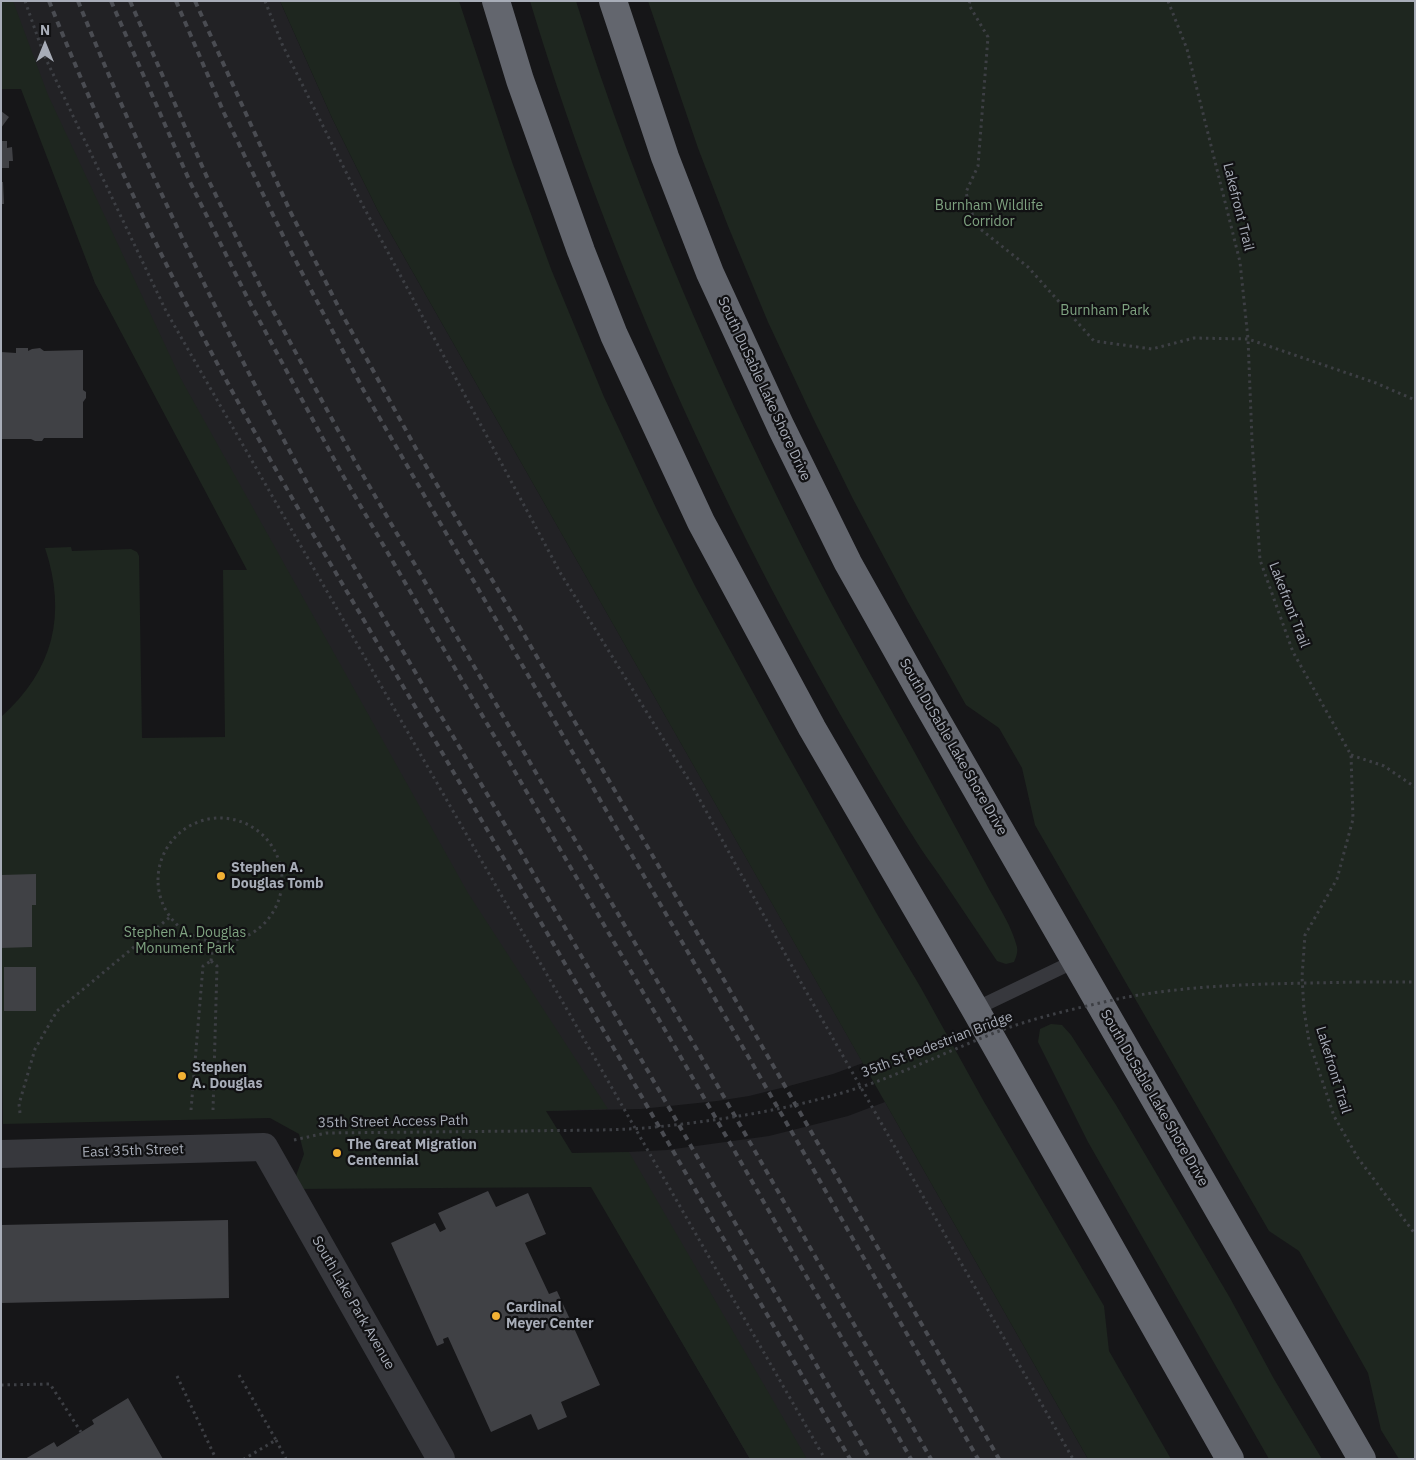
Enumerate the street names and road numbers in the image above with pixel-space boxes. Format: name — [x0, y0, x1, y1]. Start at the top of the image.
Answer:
street label: Lakefront Trail — [1219, 161, 1257, 253]
street label: South DuSable Lake Shore Drive — [714, 294, 814, 484]
street label: Lakefront Trail — [1265, 560, 1313, 650]
street label: South DuSable Lake Shore Drive — [895, 656, 1011, 838]
street label: South DuSable Lake Shore Drive — [1096, 1007, 1212, 1189]
street label: 35th St Pedestrian Bridge — [859, 1008, 1015, 1082]
street label: Lakefront Trail — [1312, 1024, 1354, 1116]
street label: 35th Street Access Path — [317, 1112, 469, 1132]
street label: East 35th Street — [82, 1141, 184, 1161]
street label: South Lake Park Avenue — [308, 1233, 398, 1373]

